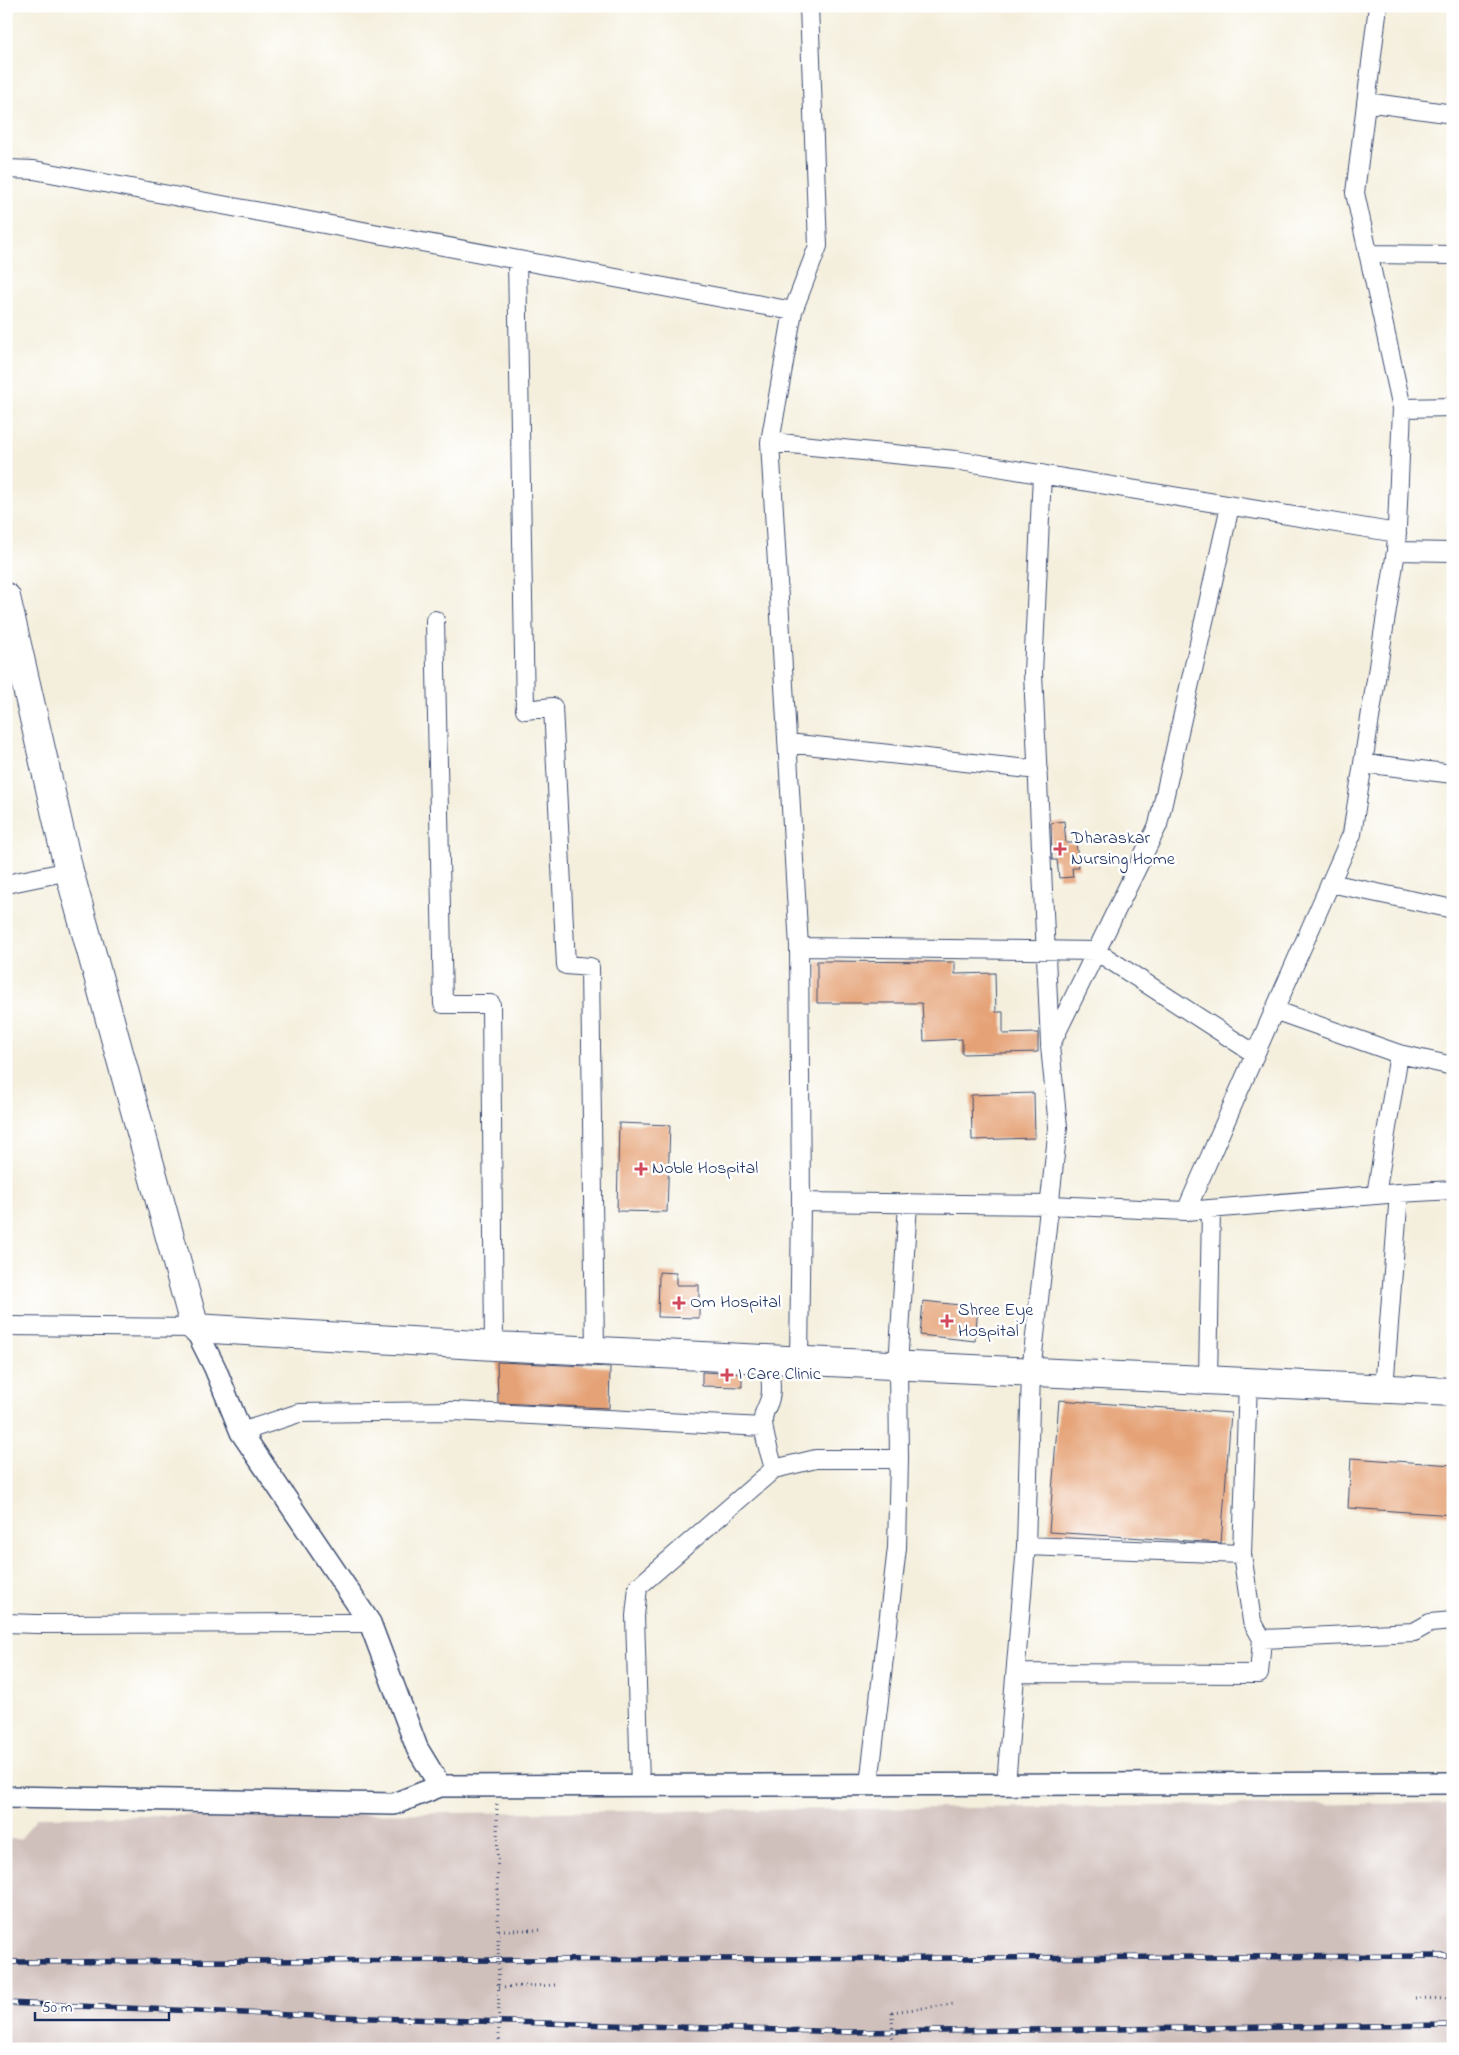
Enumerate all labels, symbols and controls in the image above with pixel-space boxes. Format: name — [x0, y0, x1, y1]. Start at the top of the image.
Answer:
place label: Dharaskar Nursing Home — [1070, 826, 1176, 874]
marker: Dharaskar Nursing Home — [1053, 842, 1067, 856]
place label: Noble Hospital — [652, 1156, 758, 1182]
marker: Noble Hospital — [634, 1162, 648, 1176]
place label: Om Hospital — [690, 1290, 781, 1316]
marker: Om Hospital — [672, 1296, 686, 1310]
place label: Shree Eye Hospital — [958, 1298, 1034, 1345]
marker: Shree Eye Hospital — [940, 1314, 954, 1328]
place label: I Care Clinic — [738, 1362, 821, 1388]
marker: I Care Clinic — [720, 1368, 734, 1382]
scale bar — [35, 1990, 169, 2022]
text: 50 m — [42, 1997, 73, 2019]

